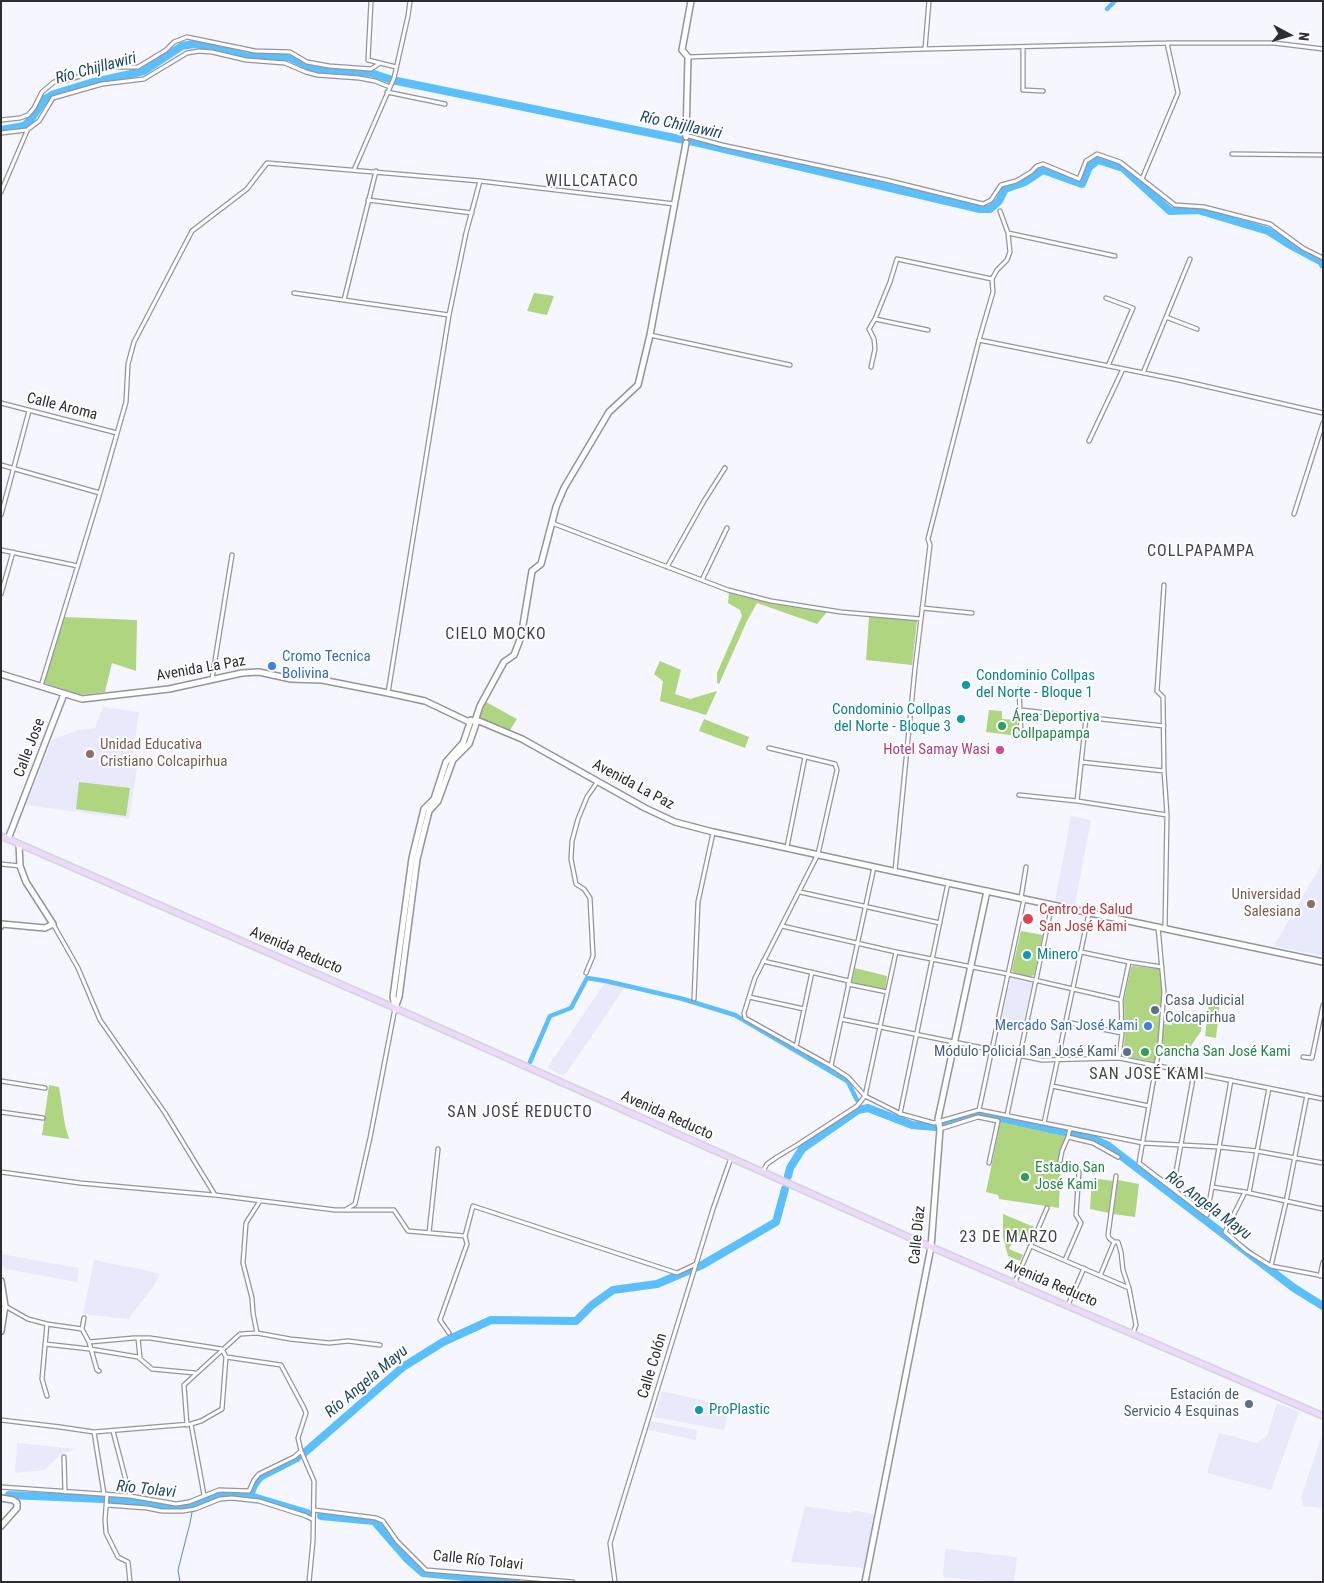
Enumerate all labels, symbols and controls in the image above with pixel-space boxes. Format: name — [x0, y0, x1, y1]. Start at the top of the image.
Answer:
north arrow — [1264, 10, 1314, 60]
text: N — [1296, 31, 1312, 42]
water label: Río Chijllawiri — [53, 49, 139, 89]
water label: Río Chijllawiri — [638, 108, 724, 144]
district label: WILLCATACO — [544, 172, 640, 192]
street label: Calle Aroma — [25, 390, 99, 424]
district label: COLLPAPAMPA — [1146, 542, 1256, 562]
district label: CIELO MOCKO — [444, 625, 548, 645]
place label: Cromo Tecnica Bolivina — [282, 648, 371, 683]
street label: Avenida La Paz — [155, 652, 247, 686]
marker: Cromo Tecnica Bolivina — [266, 660, 278, 672]
place label: Condominio Collpas del Norte - Bloque 1 — [976, 667, 1095, 702]
marker: Condominio Collpas del Norte - Bloque 1 — [960, 679, 972, 691]
place label: Condominio Collpas del Norte - Bloque 3 — [832, 701, 951, 736]
place label: Área Deportiva Collpapampa — [1012, 708, 1100, 743]
marker: Condominio Collpas del Norte - Bloque 3 — [955, 713, 967, 725]
street label: Calle Jose — [11, 716, 49, 780]
marker: Área Deportiva Collpapampa — [996, 720, 1008, 732]
place label: Unidad Educativa Cristiano Colcapirhua — [100, 736, 227, 771]
place label: Hotel Samay Wasi — [883, 741, 990, 759]
marker: Hotel Samay Wasi — [994, 744, 1006, 756]
marker: Unidad Educativa Cristiano Colcapirhua — [84, 748, 96, 760]
street label: Avenida La Paz — [589, 756, 677, 814]
place label: Universidad Salesiana — [1232, 886, 1301, 921]
marker: Universidad Salesiana — [1305, 898, 1317, 910]
place label: Centro de Salud San José Kami — [1039, 901, 1133, 936]
marker: Centro de Salud San José Kami — [1021, 912, 1035, 926]
street label: Avenida Reducto — [247, 923, 345, 979]
place label: Minero — [1037, 946, 1078, 964]
marker: Minero — [1021, 949, 1033, 961]
place label: Casa Judicial Colcapirhua — [1165, 992, 1245, 1027]
marker: Casa Judicial Colcapirhua — [1149, 1004, 1161, 1016]
place label: Mercado San José Kami — [995, 1017, 1138, 1035]
marker: Mercado San José Kami — [1142, 1020, 1154, 1032]
place label: Módulo Policial San José Kami — [934, 1043, 1117, 1061]
place label: Cancha San José Kami — [1155, 1043, 1291, 1061]
marker: Módulo Policial San José Kami — [1121, 1046, 1133, 1058]
marker: Cancha San José Kami — [1139, 1046, 1151, 1058]
district label: SAN JOSÉ KAMI — [1088, 1065, 1206, 1085]
street label: Avenida Reducto — [618, 1088, 716, 1144]
district label: SAN JOSÉ REDUCTO — [445, 1103, 595, 1123]
place label: Estadio San José Kami — [1035, 1159, 1105, 1194]
water label: Río Angela Mayu — [1161, 1168, 1255, 1244]
marker: Estadio San José Kami — [1019, 1171, 1031, 1183]
street label: Calle Díaz — [906, 1205, 930, 1265]
district label: 23 DE MARZO — [958, 1228, 1060, 1248]
street label: Avenida Reducto — [1002, 1256, 1100, 1312]
street label: Calle Colón — [635, 1331, 671, 1401]
water label: Río Angela Mayu — [322, 1342, 412, 1422]
place label: Estación de Servicio 4 Esquinas — [1124, 1386, 1239, 1421]
marker: Estación de Servicio 4 Esquinas — [1243, 1398, 1255, 1410]
place label: ProPlastic — [709, 1401, 770, 1419]
marker: ProPlastic — [693, 1404, 705, 1416]
water label: Río Tolavi — [115, 1477, 177, 1503]
street label: Calle Río Tolavi — [432, 1547, 524, 1575]

